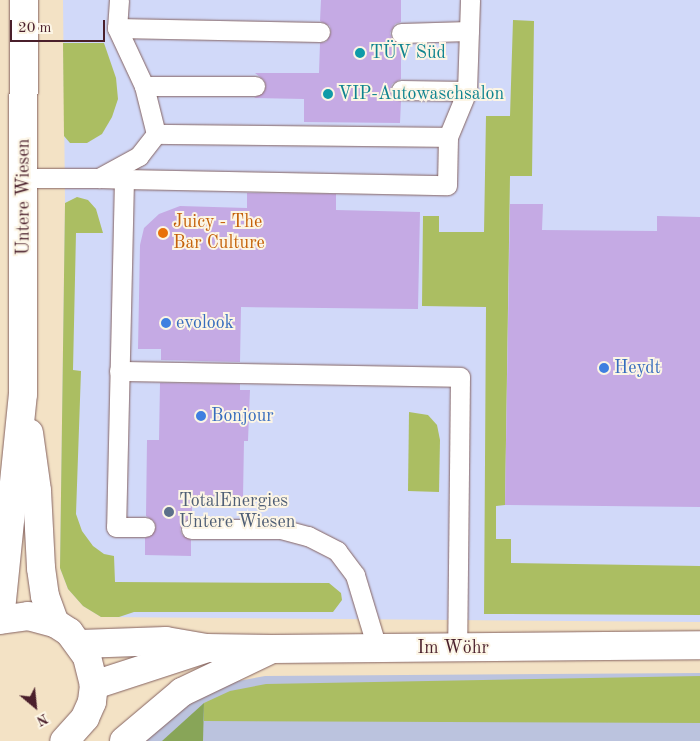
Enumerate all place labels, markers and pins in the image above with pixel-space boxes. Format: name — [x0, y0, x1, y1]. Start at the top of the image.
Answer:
place label: TÜV Süd — [370, 42, 446, 64]
marker: TÜV Süd — [354, 47, 366, 59]
place label: VIP-Autowaschsalon — [338, 83, 504, 105]
marker: VIP-Autowaschsalon — [322, 88, 334, 100]
place label: Juicy - The Bar Culture — [173, 212, 265, 254]
marker: Juicy - The Bar Culture — [157, 227, 169, 239]
place label: evolook — [176, 312, 234, 334]
marker: evolook — [160, 317, 172, 329]
place label: Heydt — [614, 357, 661, 379]
marker: Heydt — [598, 362, 610, 374]
place label: Bonjour — [211, 405, 274, 427]
marker: Bonjour — [195, 410, 207, 422]
place label: TotalEnergies Untere Wiesen — [179, 491, 295, 534]
marker: TotalEnergies Untere Wiesen — [163, 506, 175, 518]

